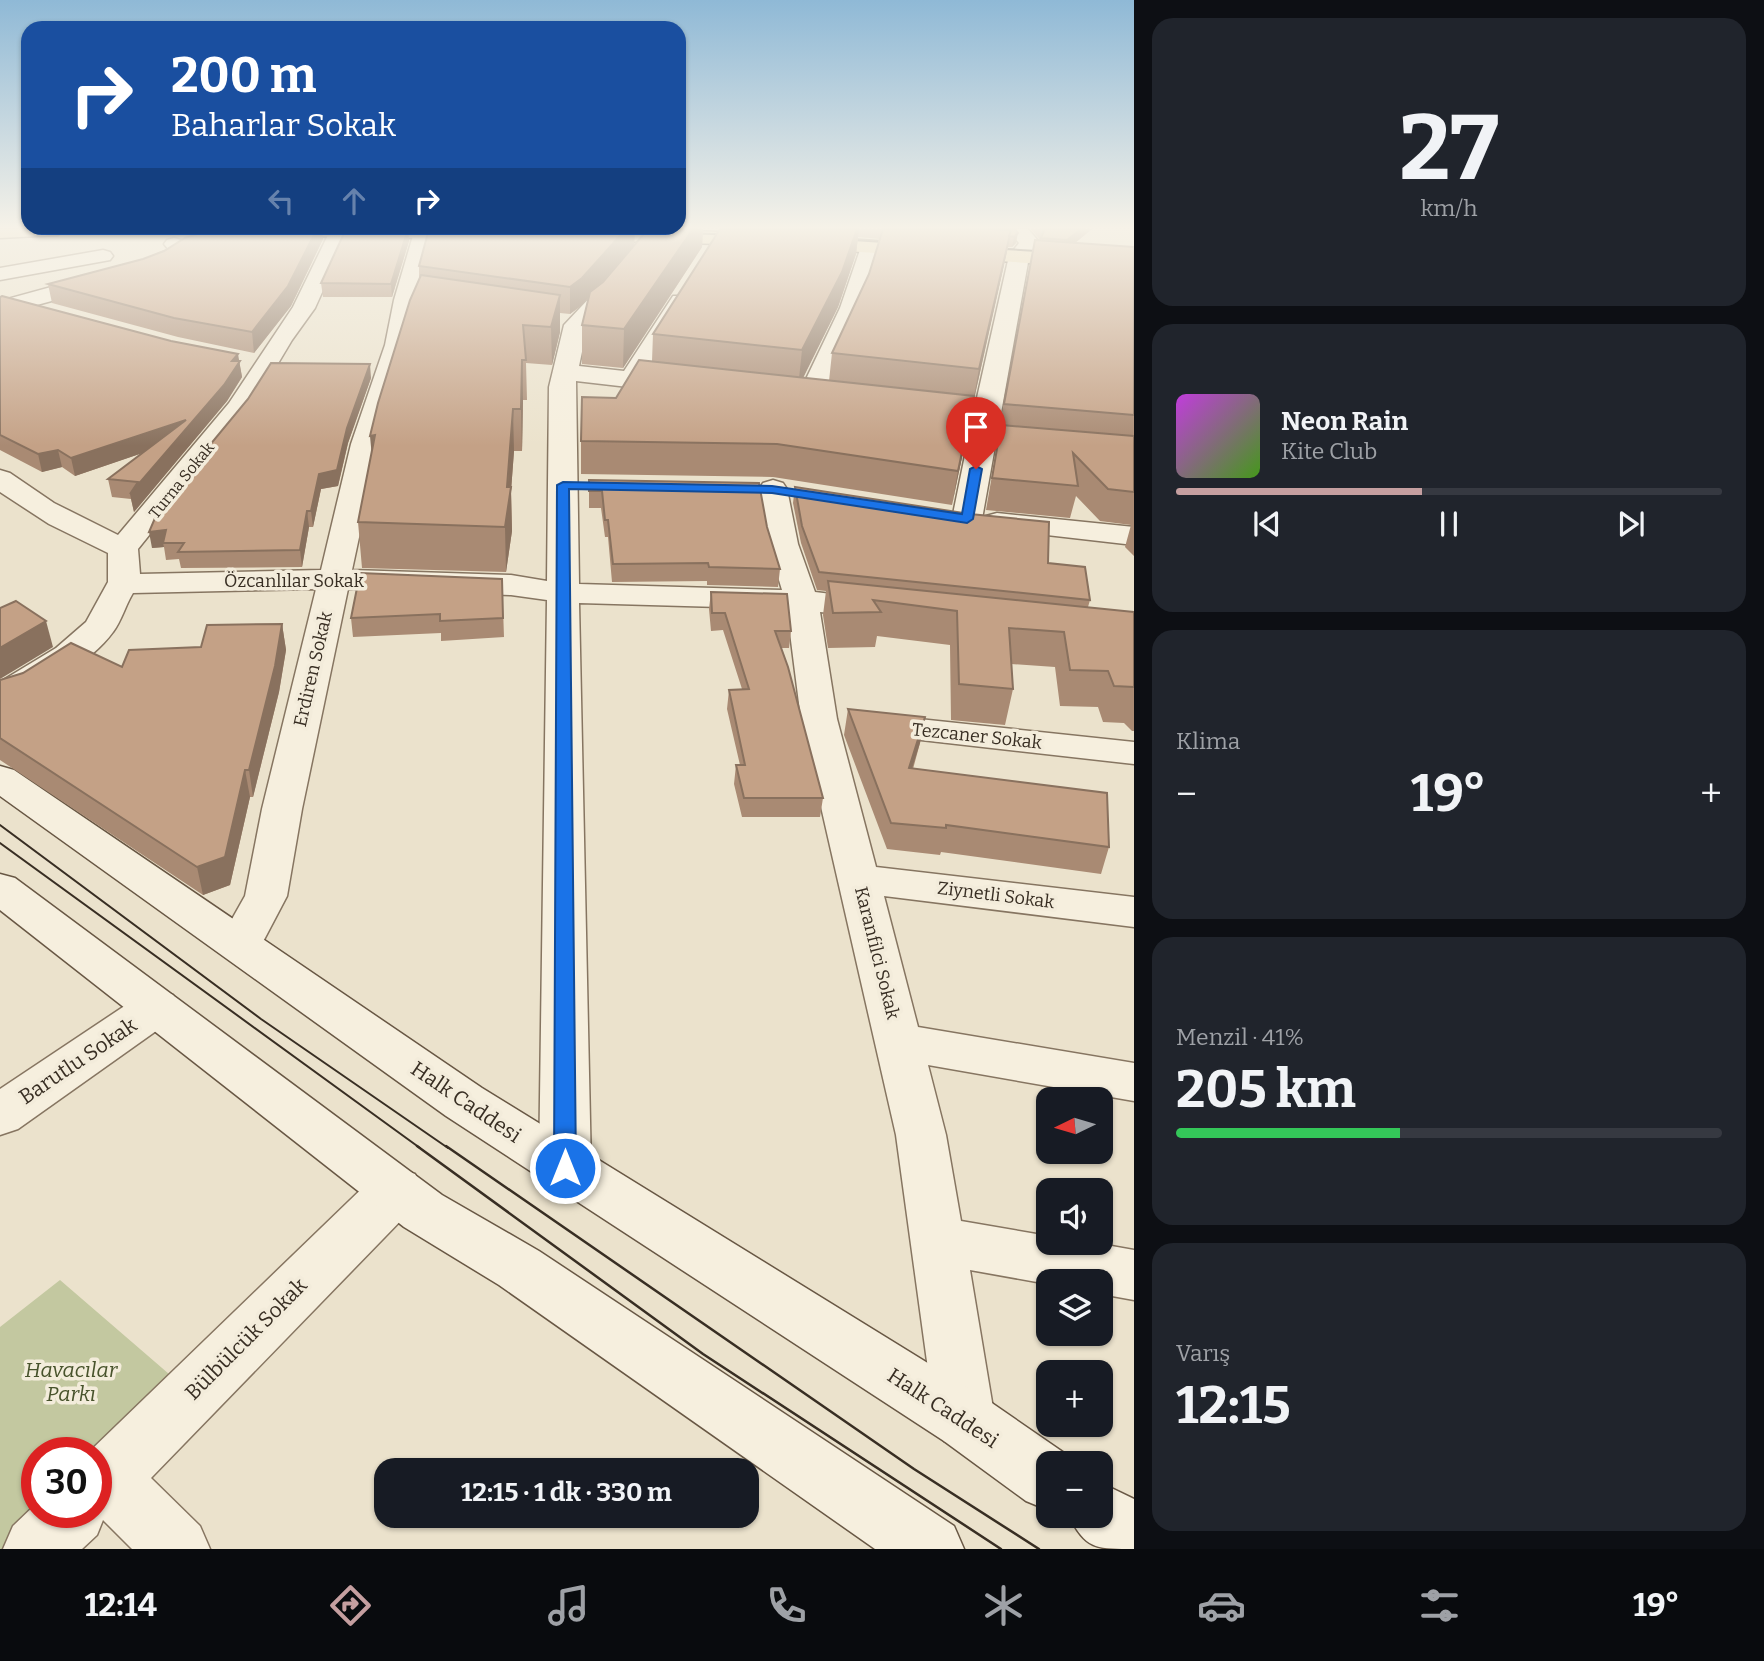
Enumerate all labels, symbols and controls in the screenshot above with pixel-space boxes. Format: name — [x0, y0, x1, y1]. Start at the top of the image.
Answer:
text: 200 m — [171, 46, 316, 105]
icon: right — [56, 49, 147, 140]
text: 27 — [1399, 94, 1499, 203]
text: Baharlar Sokak — [171, 106, 396, 144]
icon: left — [262, 182, 300, 220]
icon: ahead — [335, 182, 373, 220]
icon: right — [408, 182, 446, 220]
text: km/h — [1421, 194, 1477, 222]
pin — [946, 397, 1006, 469]
text: Neon Rain — [1281, 406, 1408, 437]
icon: arrive — [957, 408, 995, 446]
text: Kite Club — [1281, 437, 1377, 465]
street label: Turna Sokak — [145, 438, 218, 522]
icon: previous — [1248, 505, 1286, 543]
icon: pause — [1430, 505, 1468, 543]
icon: next — [1612, 505, 1650, 543]
street label: Özcanlılar Sokak — [224, 570, 365, 592]
street label: Erdiren Sokak — [289, 608, 337, 729]
street label: Tezcaner Sokak — [911, 718, 1044, 754]
text: Klima — [1176, 727, 1240, 755]
text: 19° — [1411, 762, 1486, 825]
text: − — [1176, 771, 1197, 817]
text: + — [1700, 771, 1722, 817]
street label: Ziynetli Sokak — [936, 877, 1057, 913]
street label: Karanfilci Sokak — [850, 884, 904, 1022]
street label: Barutlu Sokak — [14, 1012, 142, 1110]
text: Menzil · 41% — [1176, 1023, 1304, 1051]
street label: Halk Caddesi — [406, 1056, 526, 1148]
text: 205 km — [1176, 1058, 1356, 1121]
north arrow — [1036, 1087, 1113, 1164]
map controls — [1036, 1087, 1113, 1528]
position arrow — [528, 1131, 602, 1205]
button: sound — [1036, 1178, 1113, 1255]
button: layers — [1036, 1269, 1113, 1346]
street label: Bülbülcük Sokak — [179, 1272, 313, 1406]
text: Varış — [1176, 1339, 1231, 1367]
park label: Havacılar Parkı — [25, 1357, 119, 1407]
button: + — [1036, 1360, 1113, 1437]
street label: Halk Caddesi — [883, 1362, 1003, 1454]
text: 12:15 — [1176, 1374, 1291, 1437]
speed limit sign: 30 — [21, 1437, 112, 1528]
button: − — [1036, 1451, 1113, 1528]
text: 12:15 · 1 dk · 330 m — [461, 1477, 672, 1508]
icon: directions — [326, 1581, 375, 1630]
icon: music — [544, 1581, 593, 1630]
icon: phone — [762, 1581, 811, 1630]
icon: climate — [979, 1581, 1028, 1630]
icon: car — [1197, 1581, 1246, 1630]
icon: filters — [1415, 1581, 1464, 1630]
text: 12:14 — [84, 1586, 157, 1624]
text: 19° — [1633, 1586, 1680, 1624]

